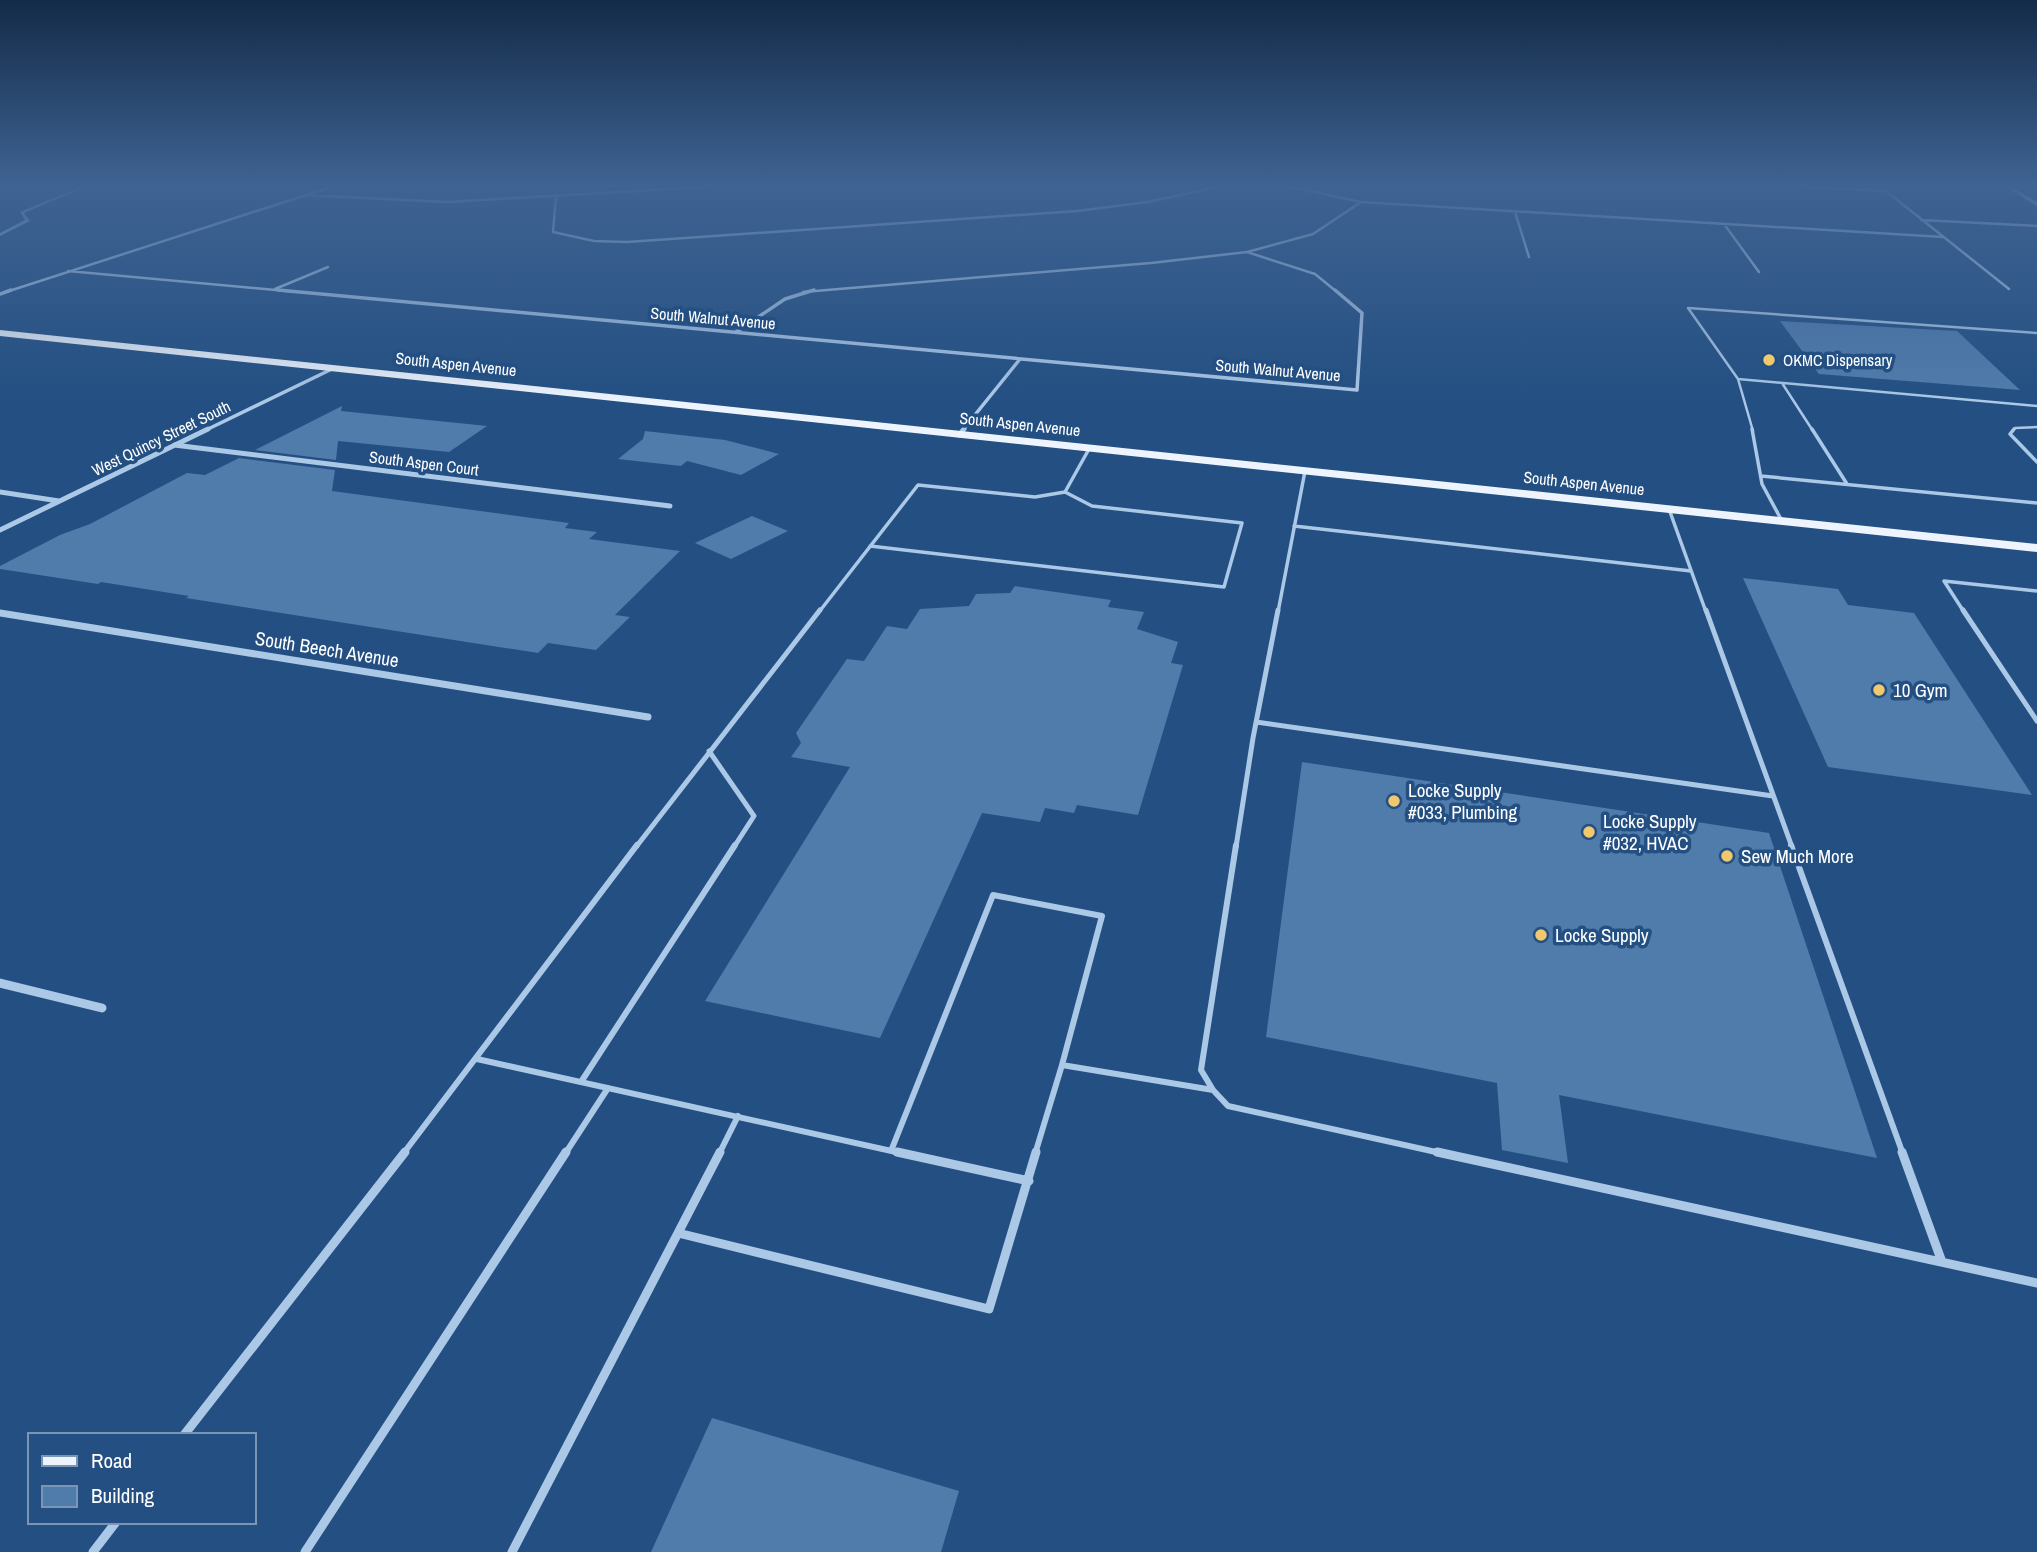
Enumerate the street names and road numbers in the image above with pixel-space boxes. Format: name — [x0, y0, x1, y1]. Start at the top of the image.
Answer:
street label: South Walnut Avenue — [650, 302, 776, 334]
street label: South Aspen Avenue — [394, 347, 518, 381]
street label: South Walnut Avenue — [1215, 354, 1341, 386]
street label: West Quincy Street South — [88, 395, 234, 481]
street label: South Aspen Avenue — [958, 407, 1082, 441]
street label: South Aspen Court — [368, 445, 480, 481]
street label: South Aspen Avenue — [1522, 466, 1646, 500]
street label: South Beech Avenue — [253, 625, 401, 673]

